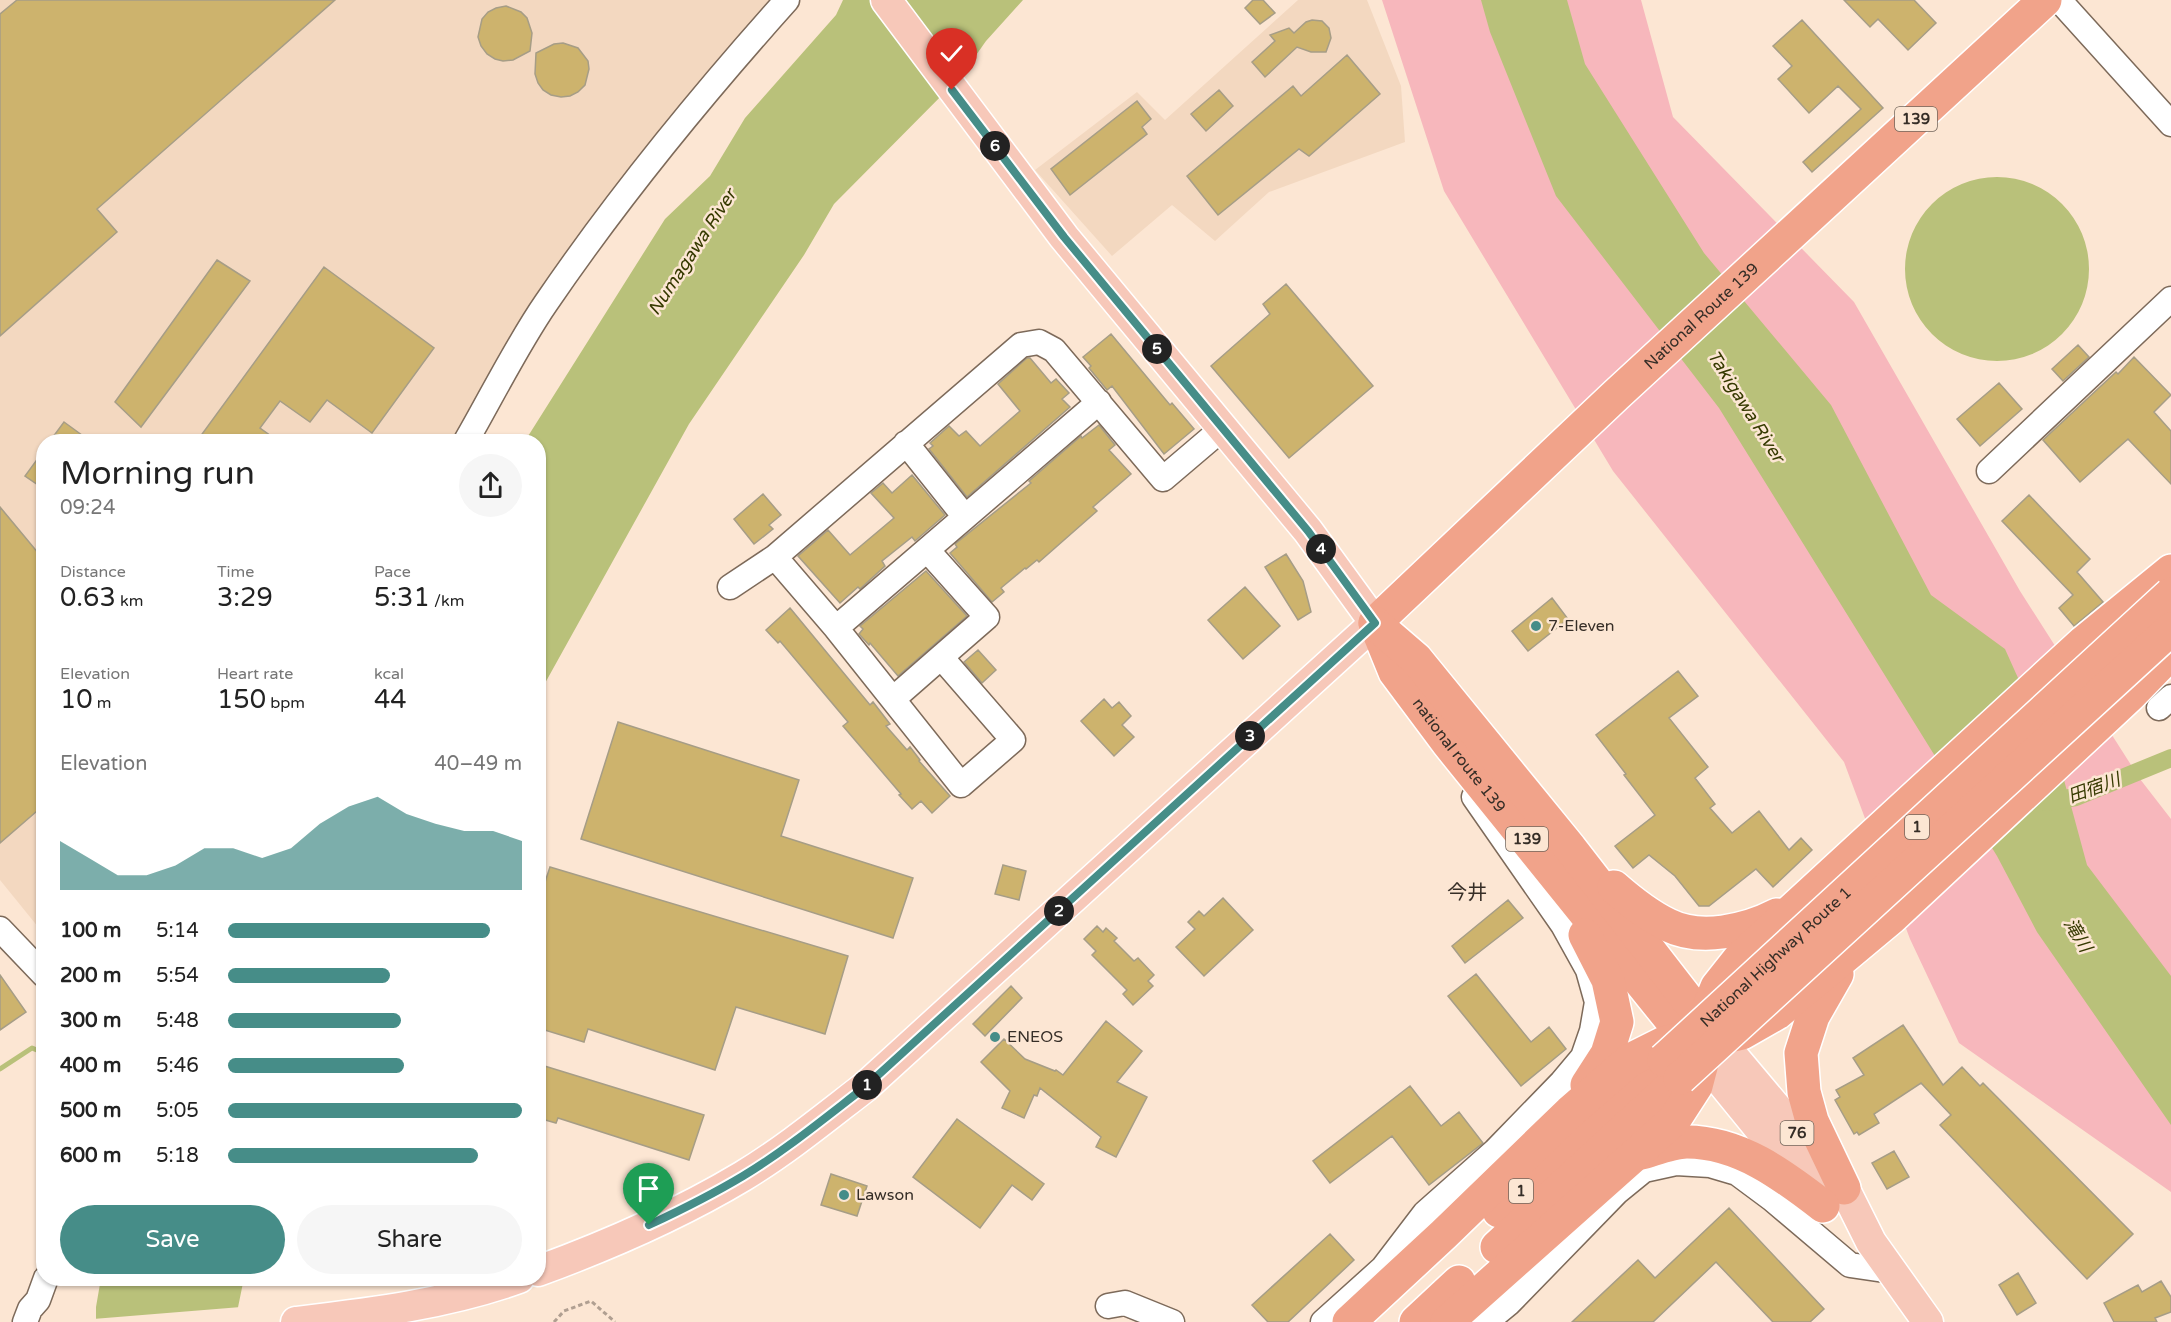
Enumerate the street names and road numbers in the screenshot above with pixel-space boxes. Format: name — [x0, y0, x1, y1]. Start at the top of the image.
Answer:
road number: 139 — [1895, 107, 1937, 131]
street label: National Route 139 — [1640, 259, 1763, 374]
street label: national route 139 — [1408, 694, 1510, 817]
road number: 1 — [1905, 815, 1929, 839]
road number: 139 — [1506, 827, 1548, 851]
street label: National Highway Route 1 — [1696, 883, 1856, 1032]
road number: 76 — [1780, 1121, 1814, 1145]
road number: 1 — [1509, 1179, 1533, 1203]

